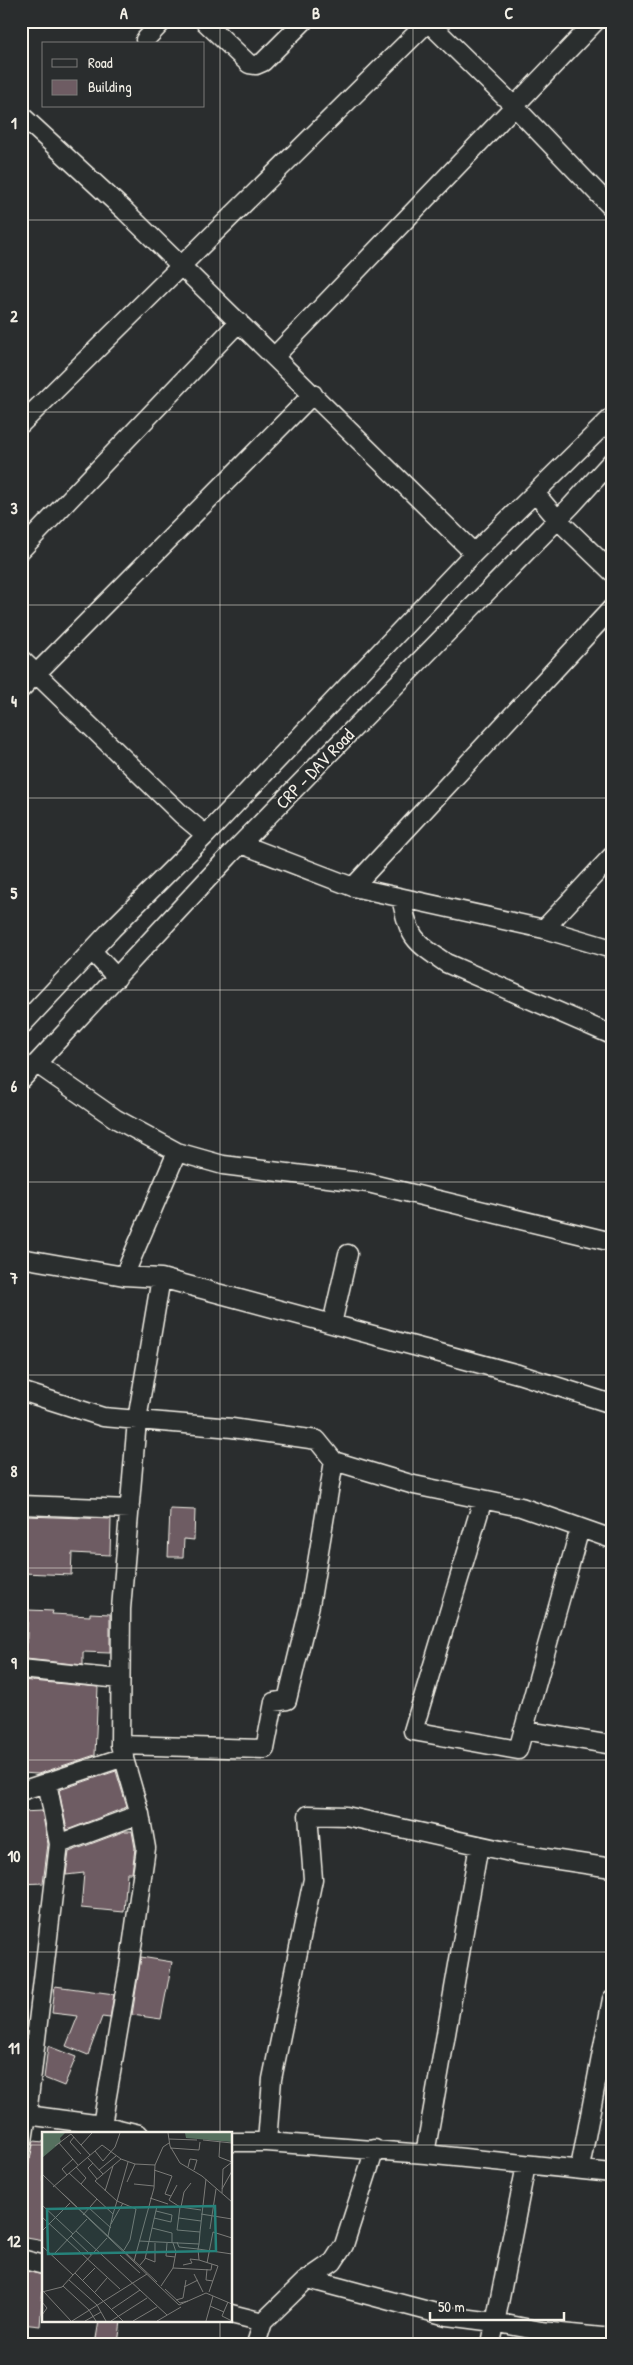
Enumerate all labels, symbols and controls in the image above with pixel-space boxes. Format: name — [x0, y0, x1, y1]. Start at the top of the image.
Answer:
text: A — [120, 2, 128, 24]
text: B — [312, 2, 320, 24]
text: C — [505, 2, 514, 24]
legend — [42, 42, 205, 108]
text: Road — [88, 52, 113, 73]
text: Building — [88, 76, 132, 97]
text: 1 — [11, 112, 17, 134]
text: 2 — [10, 305, 18, 327]
text: 3 — [10, 497, 18, 519]
text: 4 — [11, 690, 17, 712]
street label: CRP - DAV Road — [270, 723, 360, 815]
text: 5 — [11, 882, 18, 904]
text: 6 — [11, 1075, 18, 1097]
text: 7 — [9, 1267, 18, 1289]
text: 8 — [11, 1460, 18, 1482]
text: 9 — [11, 1652, 17, 1674]
text: 10 — [8, 1845, 20, 1867]
text: 11 — [8, 2037, 20, 2059]
inset map — [42, 2132, 232, 2322]
text: 12 — [7, 2230, 21, 2252]
scale bar — [430, 2290, 564, 2322]
text: 50 m — [438, 2296, 465, 2317]

